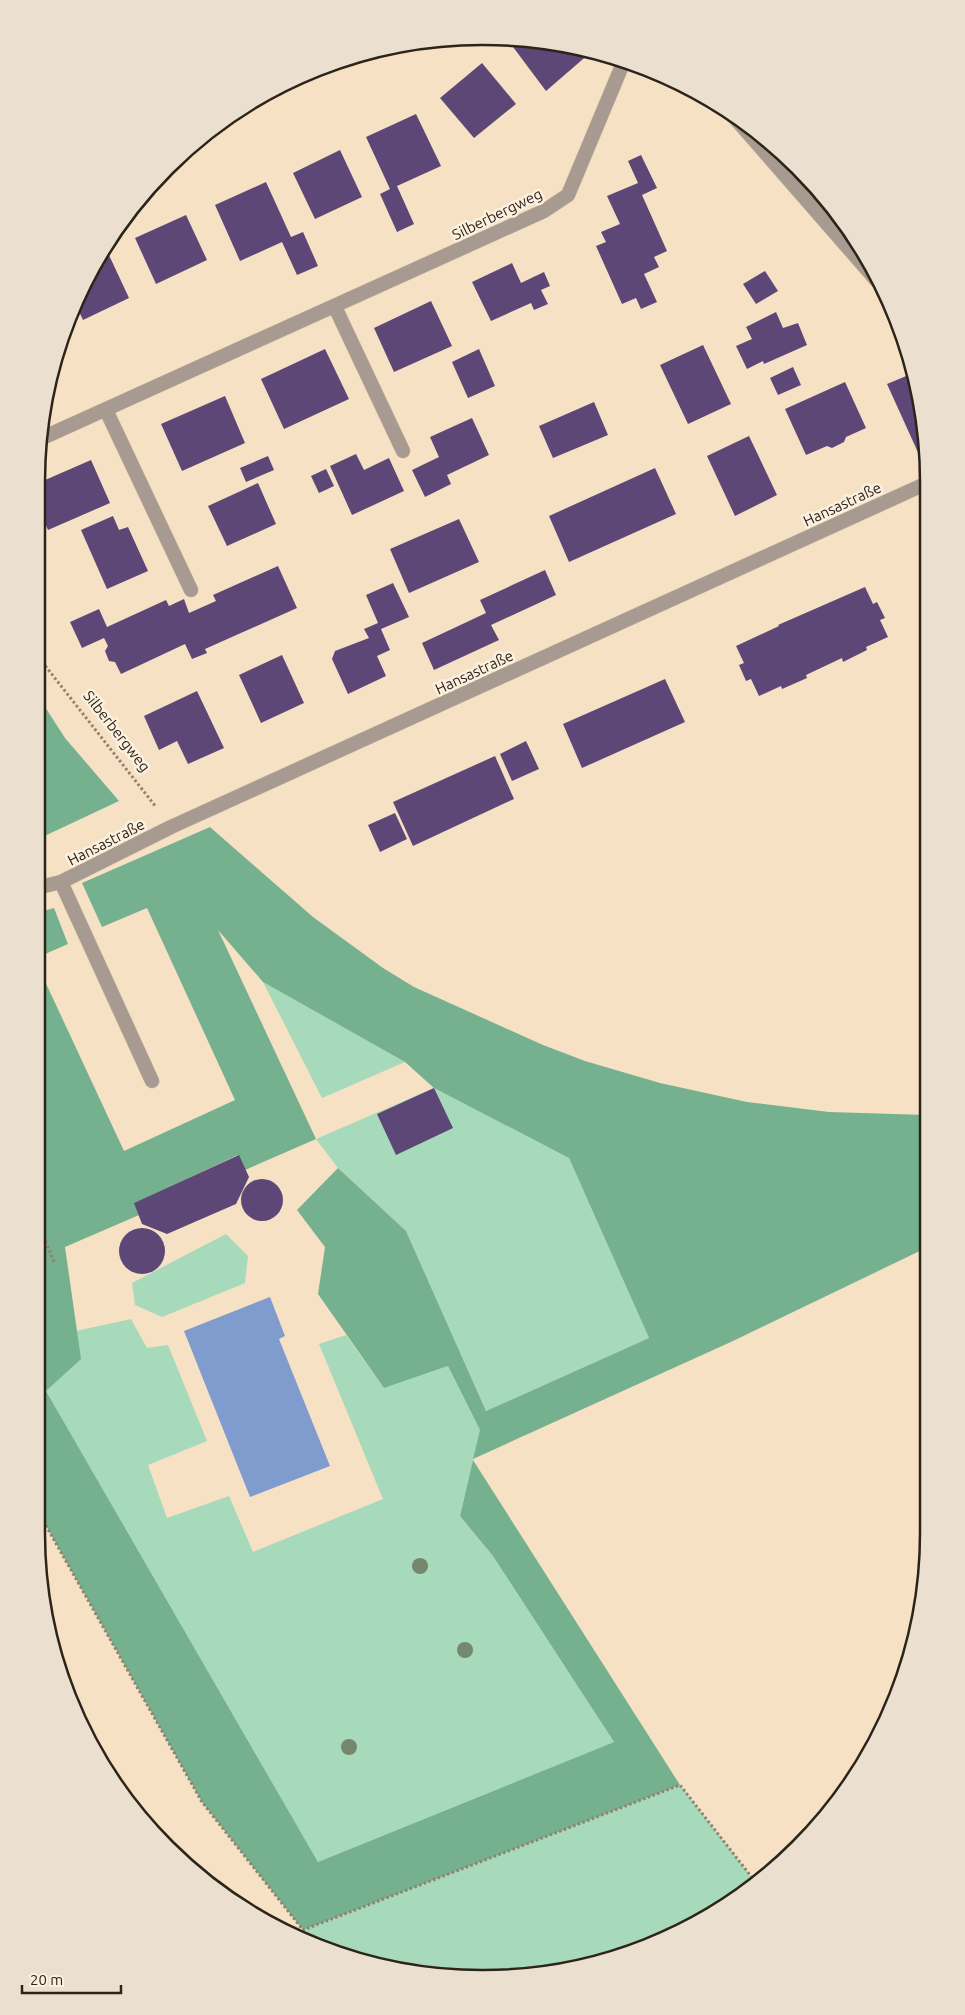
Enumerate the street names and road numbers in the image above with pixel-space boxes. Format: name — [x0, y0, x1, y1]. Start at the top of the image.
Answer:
street label: Silberbergweg — [449, 185, 545, 243]
street label: Hansastraße — [800, 479, 884, 529]
street label: Hansastraße — [432, 647, 516, 697]
street label: Silberbergweg — [80, 687, 154, 775]
street label: Hansastraße — [65, 815, 147, 869]

